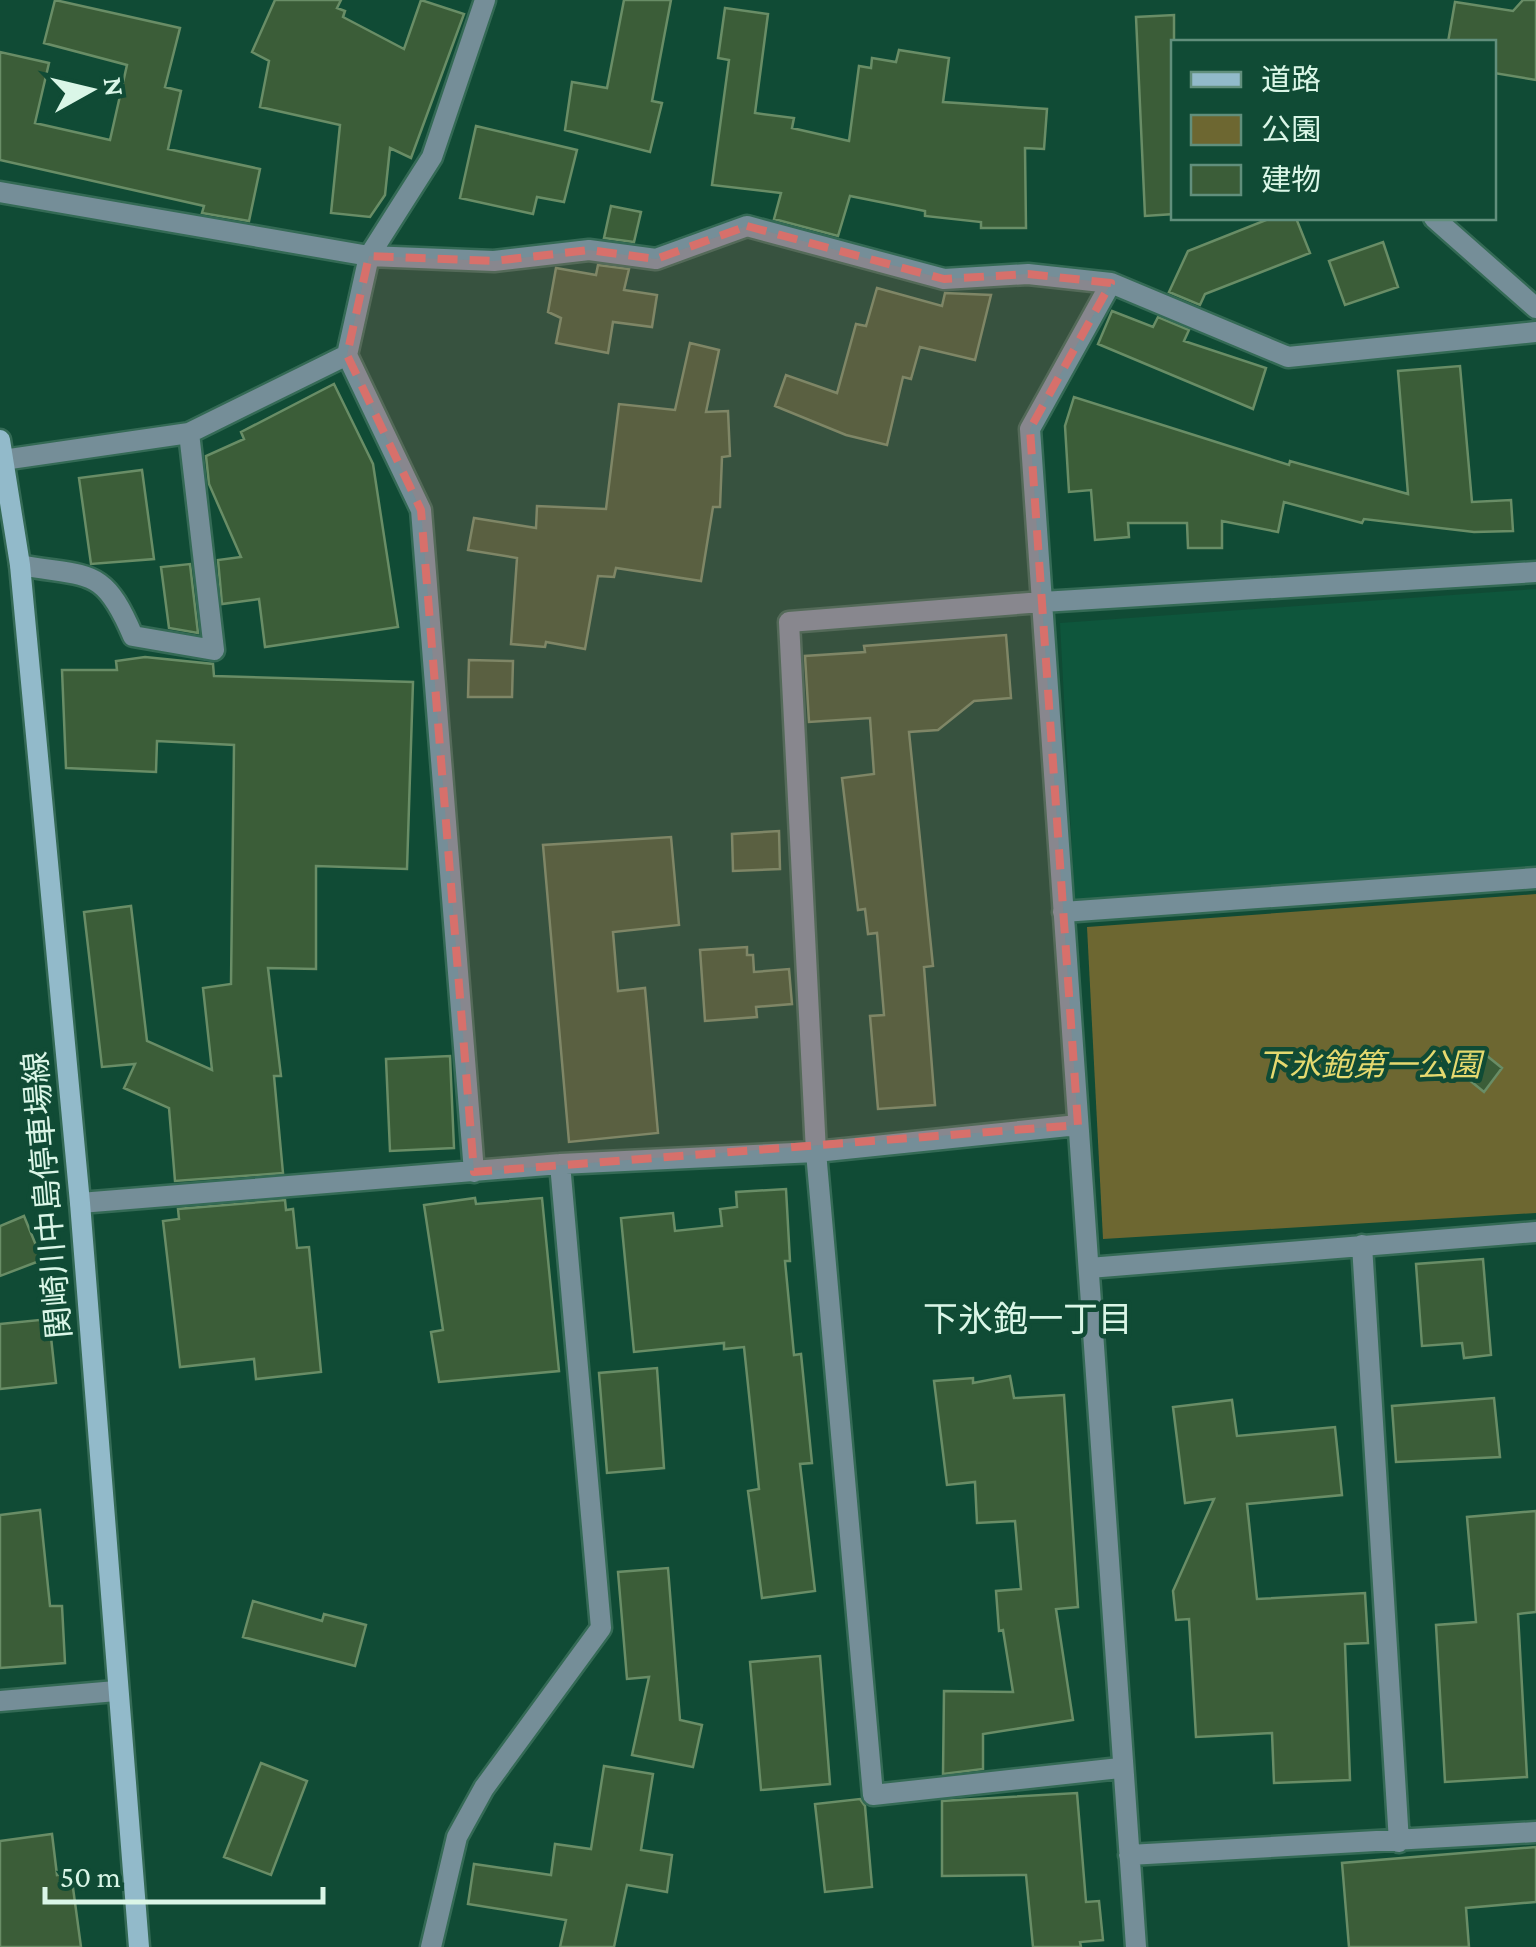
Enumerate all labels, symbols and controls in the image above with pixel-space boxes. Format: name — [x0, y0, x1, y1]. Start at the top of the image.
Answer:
north arrow — [40, 40, 140, 140]
legend — [1171, 40, 1496, 220]
text: 道路 — [1261, 63, 1321, 96]
text: N — [98, 75, 131, 98]
text: 公園 — [1261, 113, 1321, 146]
text: 建物 — [1261, 163, 1321, 196]
park label: 下氷鉋第一公園 — [1257, 1047, 1485, 1083]
street label: 関崎川中島停車場線 — [17, 1050, 77, 1340]
district label: 下氷鉋一丁目 — [923, 1300, 1133, 1339]
scale bar — [45, 1842, 322, 1904]
text: 50 m — [60, 1860, 121, 1893]

